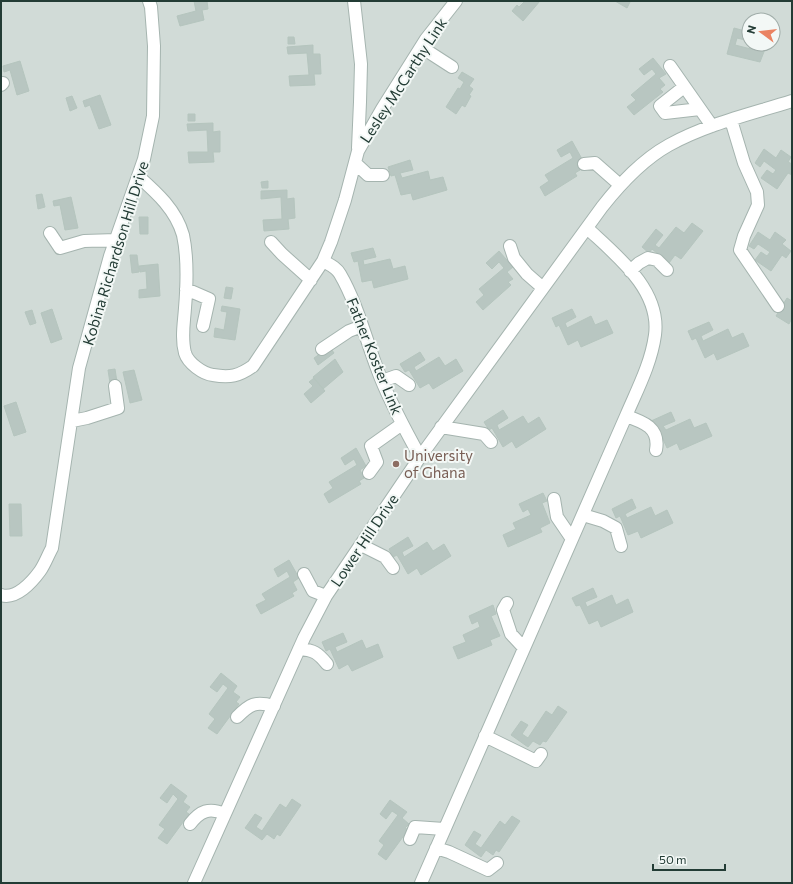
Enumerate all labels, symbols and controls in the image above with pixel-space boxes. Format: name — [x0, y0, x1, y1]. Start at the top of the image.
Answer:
north arrow — [741, 12, 781, 52]
street label: Lesley McCarthy Link — [356, 14, 450, 146]
text: N — [744, 24, 758, 35]
street label: Kobina Richardson Hill Drive — [78, 159, 152, 347]
street label: Father Koster Link — [343, 295, 407, 417]
place label: University of Ghana — [404, 446, 473, 481]
marker: University of Ghana — [391, 459, 401, 469]
street label: Lower Hill Drive — [326, 490, 402, 590]
scale bar — [653, 846, 725, 872]
text: 50 m — [659, 852, 687, 866]

